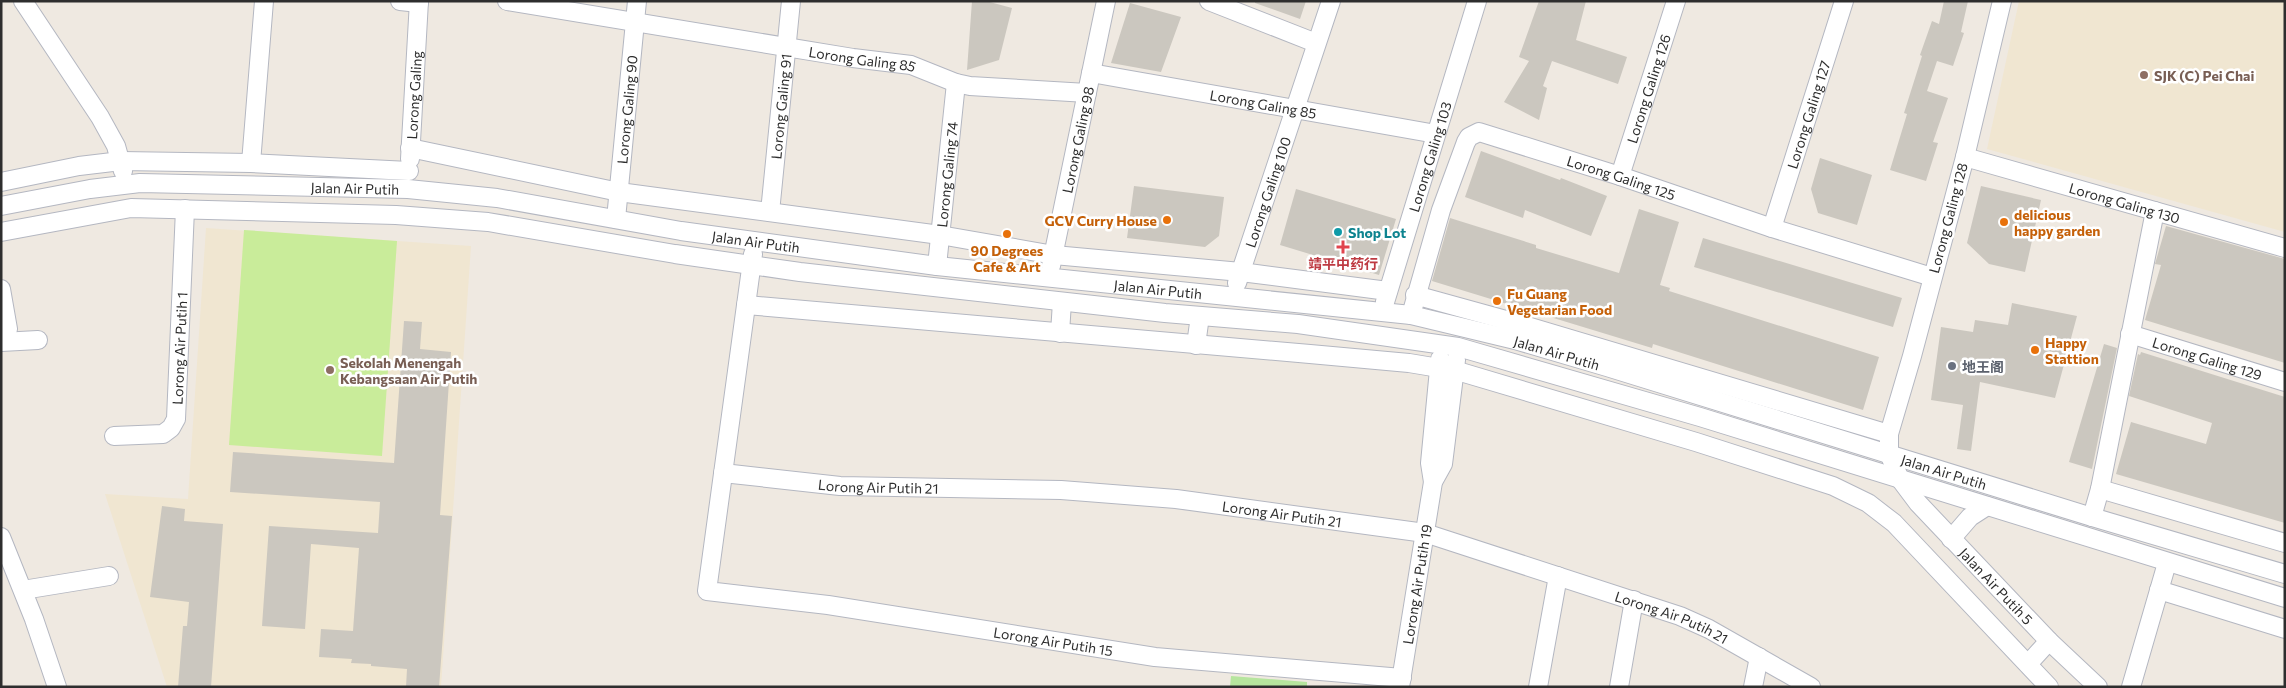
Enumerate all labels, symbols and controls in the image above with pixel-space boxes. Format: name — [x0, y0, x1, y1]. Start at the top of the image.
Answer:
street label: Lorong Galing 126 — [1623, 32, 1673, 145]
street label: Lorong Galing 85 — [808, 42, 919, 75]
street label: Lorong Galing — [403, 50, 425, 140]
street label: Lorong Galing 91 — [767, 53, 794, 160]
street label: Lorong Galing 90 — [613, 54, 640, 165]
street label: Lorong Galing 127 — [1783, 58, 1833, 171]
place label: SJK (C) Pei Chai — [2154, 67, 2254, 84]
marker: SJK (C) Pei Chai — [2138, 69, 2150, 81]
street label: Lorong Galing 98 — [1058, 85, 1097, 195]
street label: Lorong Galing 85 — [1209, 86, 1318, 121]
street label: Lorong Galing 103 — [1405, 99, 1454, 214]
street label: Lorong Galing 74 — [933, 120, 961, 228]
street label: Lorong Galing 100 — [1241, 134, 1294, 250]
street label: Lorong Galing 125 — [1565, 151, 1678, 203]
street label: Lorong Galing 128 — [1925, 161, 1971, 275]
street label: Jalan Air Putih — [311, 178, 399, 197]
street label: Lorong Galing 130 — [2067, 179, 2182, 226]
place label: delicious happy garden — [2014, 206, 2100, 239]
place label: GCV Curry House — [1044, 212, 1157, 229]
marker: GCV Curry House — [1161, 214, 1173, 226]
marker: delicious happy garden — [1998, 216, 2010, 228]
place label: Shop Lot — [1348, 224, 1406, 241]
marker: Shop Lot — [1332, 226, 1344, 238]
street label: Jalan Air Putih — [711, 227, 801, 256]
marker: 90 Degrees Cafe & Art — [1001, 228, 1013, 240]
marker: 靖平中药行 — [1337, 241, 1349, 253]
place label: 90 Degrees Cafe & Art — [971, 242, 1044, 275]
place label: 靖平中药行 — [1308, 255, 1378, 272]
street label: Jalan Air Putih — [1113, 276, 1203, 302]
place label: Fu Guang Vegetarian Food — [1507, 285, 1612, 318]
street label: Lorong Air Putih 1 — [168, 292, 190, 405]
marker: Fu Guang Vegetarian Food — [1491, 295, 1503, 307]
street label: Jalan Air Putih — [1512, 332, 1602, 373]
street label: Lorong Galing 129 — [2151, 333, 2264, 383]
place label: Happy Stattion — [2045, 334, 2099, 367]
marker: Happy Stattion — [2029, 344, 2041, 356]
place label: Sekolah Menengah Kebangsaan Air Putih — [340, 354, 477, 387]
place label: 地王阁 — [1962, 358, 2004, 375]
marker: 地王阁 — [1946, 360, 1958, 372]
marker: Sekolah Menengah Kebangsaan Air Putih — [324, 364, 336, 376]
street label: Jalan Air Putih — [1899, 450, 1989, 492]
street label: Lorong Air Putih 21 — [817, 475, 939, 496]
street label: Lorong Air Putih 21 — [1221, 497, 1343, 530]
street label: Lorong Air Putih 19 — [1399, 523, 1435, 646]
street label: Jalan Air Putih 5 — [1956, 544, 2037, 628]
street label: Lorong Air Putih 21 — [1613, 587, 1731, 647]
street label: Lorong Air Putih 15 — [992, 623, 1114, 659]

